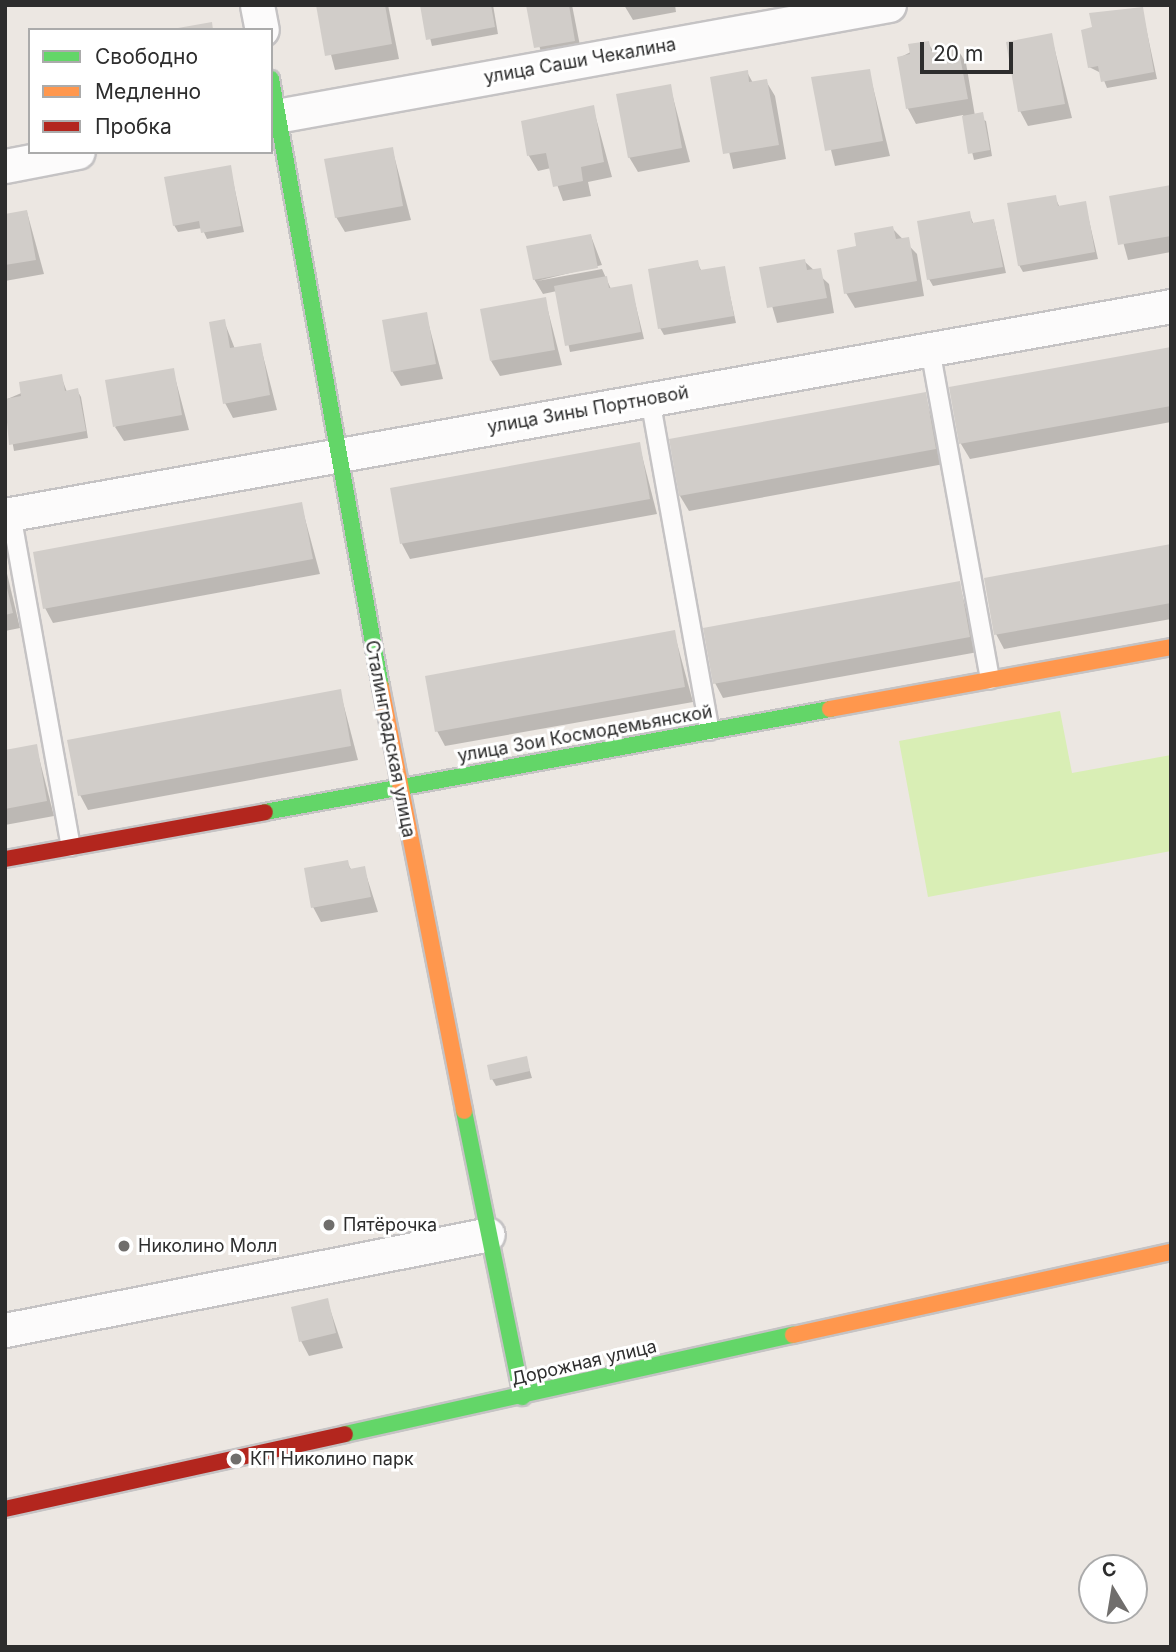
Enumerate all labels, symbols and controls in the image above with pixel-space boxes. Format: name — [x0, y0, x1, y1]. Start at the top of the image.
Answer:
legend — [28, 28, 273, 154]
scale bar — [924, 28, 1017, 72]
street label: улица Саши Чекалина — [482, 33, 678, 89]
text: 20 m — [933, 41, 983, 66]
text: Свободно — [95, 44, 198, 69]
text: Медленно — [95, 79, 201, 104]
text: Пробка — [95, 114, 172, 139]
street label: улица Зины Портновой — [486, 382, 690, 438]
street label: Сталинградская улица — [360, 639, 420, 839]
street label: улица Зои Космодемьянской — [456, 701, 714, 767]
place label: Пятёрочка — [343, 1214, 437, 1236]
marker: Пятёрочка — [321, 1217, 337, 1233]
place label: Николино Молл — [138, 1235, 277, 1257]
marker: Николино Молл — [116, 1238, 132, 1254]
street label: Дорожная улица — [509, 1336, 659, 1390]
place label: КП Николино парк — [250, 1448, 414, 1470]
marker: КП Николино парк — [228, 1451, 244, 1467]
north arrow — [1078, 1554, 1148, 1624]
text: С — [1100, 1557, 1118, 1582]

